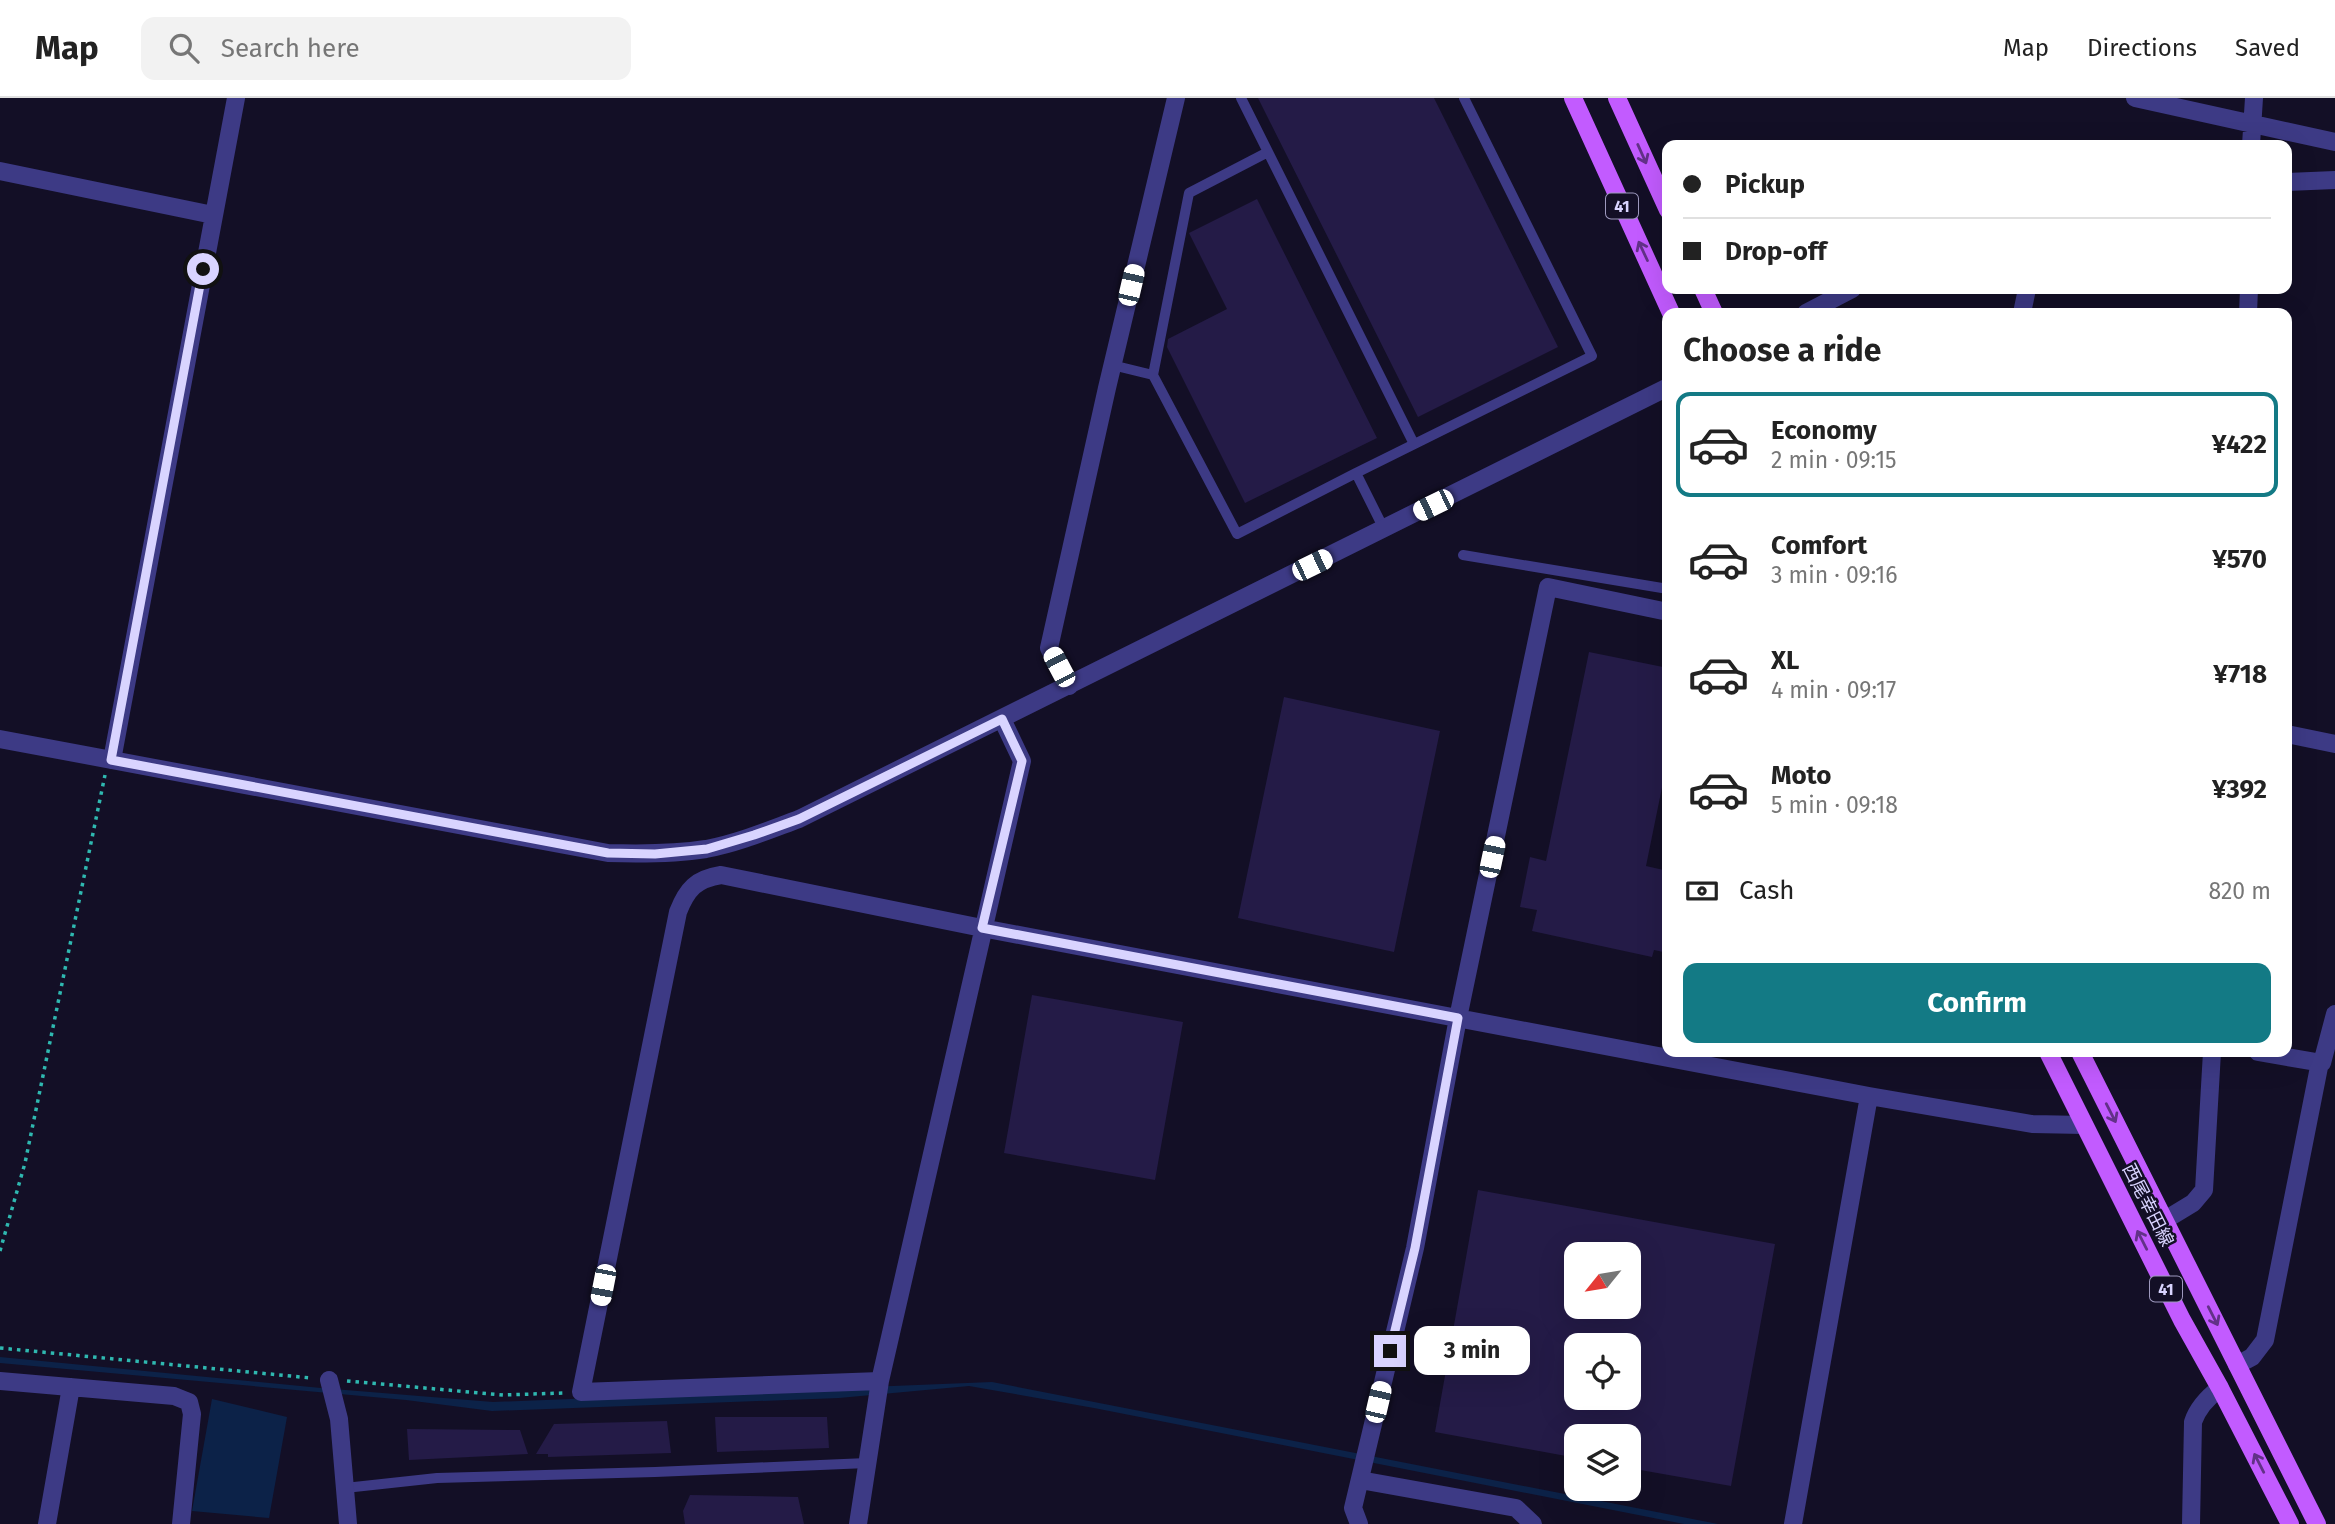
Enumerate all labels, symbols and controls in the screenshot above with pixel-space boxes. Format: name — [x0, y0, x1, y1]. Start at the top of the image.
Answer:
search box — [141, 17, 631, 80]
text: Map — [35, 28, 99, 68]
icon: search — [165, 29, 203, 67]
text: Search here — [221, 33, 360, 64]
text: Map — [2003, 34, 2049, 62]
text: Directions — [2087, 34, 2197, 62]
text: Saved — [2235, 34, 2300, 62]
one-way arrow — [1636, 143, 1649, 164]
text: Pickup — [1725, 169, 1805, 200]
road number: 41 — [1606, 194, 1638, 218]
text: Drop-off — [1725, 236, 1827, 267]
one-way arrow — [1636, 241, 1649, 262]
route start — [187, 253, 219, 285]
car — [1117, 262, 1146, 308]
text: Choose a ride — [1683, 331, 1881, 369]
icon: car — [1687, 413, 1750, 476]
text: Economy — [1771, 415, 1877, 446]
text: ¥422 — [2212, 429, 2267, 460]
text: 2 min · 09:15 — [1771, 446, 1897, 474]
car — [1410, 486, 1457, 524]
icon: car — [1687, 528, 1750, 591]
text: Comfort — [1771, 530, 1867, 561]
text: ¥570 — [2212, 544, 2267, 575]
car — [1289, 546, 1336, 584]
text: 3 min · 09:16 — [1771, 561, 1897, 589]
icon: car — [1687, 643, 1750, 706]
car — [1040, 644, 1079, 690]
text: XL — [1771, 645, 1799, 676]
text: ¥718 — [2213, 659, 2267, 690]
text: 4 min · 09:17 — [1771, 676, 1896, 704]
icon: car — [1687, 758, 1750, 821]
text: Moto — [1771, 760, 1831, 791]
text: ¥392 — [2212, 774, 2267, 805]
text: 5 min · 09:18 — [1771, 791, 1898, 819]
car — [1478, 834, 1507, 880]
icon: cash — [1683, 872, 1721, 910]
text: Cash — [1739, 875, 1795, 906]
text: 820 m — [2209, 877, 2271, 905]
button: Confirm — [1683, 963, 2271, 1043]
one-way arrow — [2104, 1102, 2118, 1123]
street label: 西尾幸田線 — [2118, 1160, 2178, 1250]
one-way arrow — [2134, 1230, 2148, 1251]
north arrow — [1564, 1242, 1642, 1320]
map controls — [1564, 1242, 1641, 1501]
car — [589, 1262, 618, 1308]
road number: 41 — [2150, 1276, 2182, 1302]
one-way arrow — [2206, 1305, 2220, 1326]
callout: 3 min — [1414, 1326, 1530, 1376]
button: locate — [1564, 1333, 1641, 1410]
route end — [1374, 1335, 1406, 1367]
text: 3 min — [1444, 1336, 1500, 1364]
car — [1364, 1379, 1393, 1425]
button: layers — [1564, 1424, 1641, 1501]
one-way arrow — [2251, 1453, 2265, 1474]

